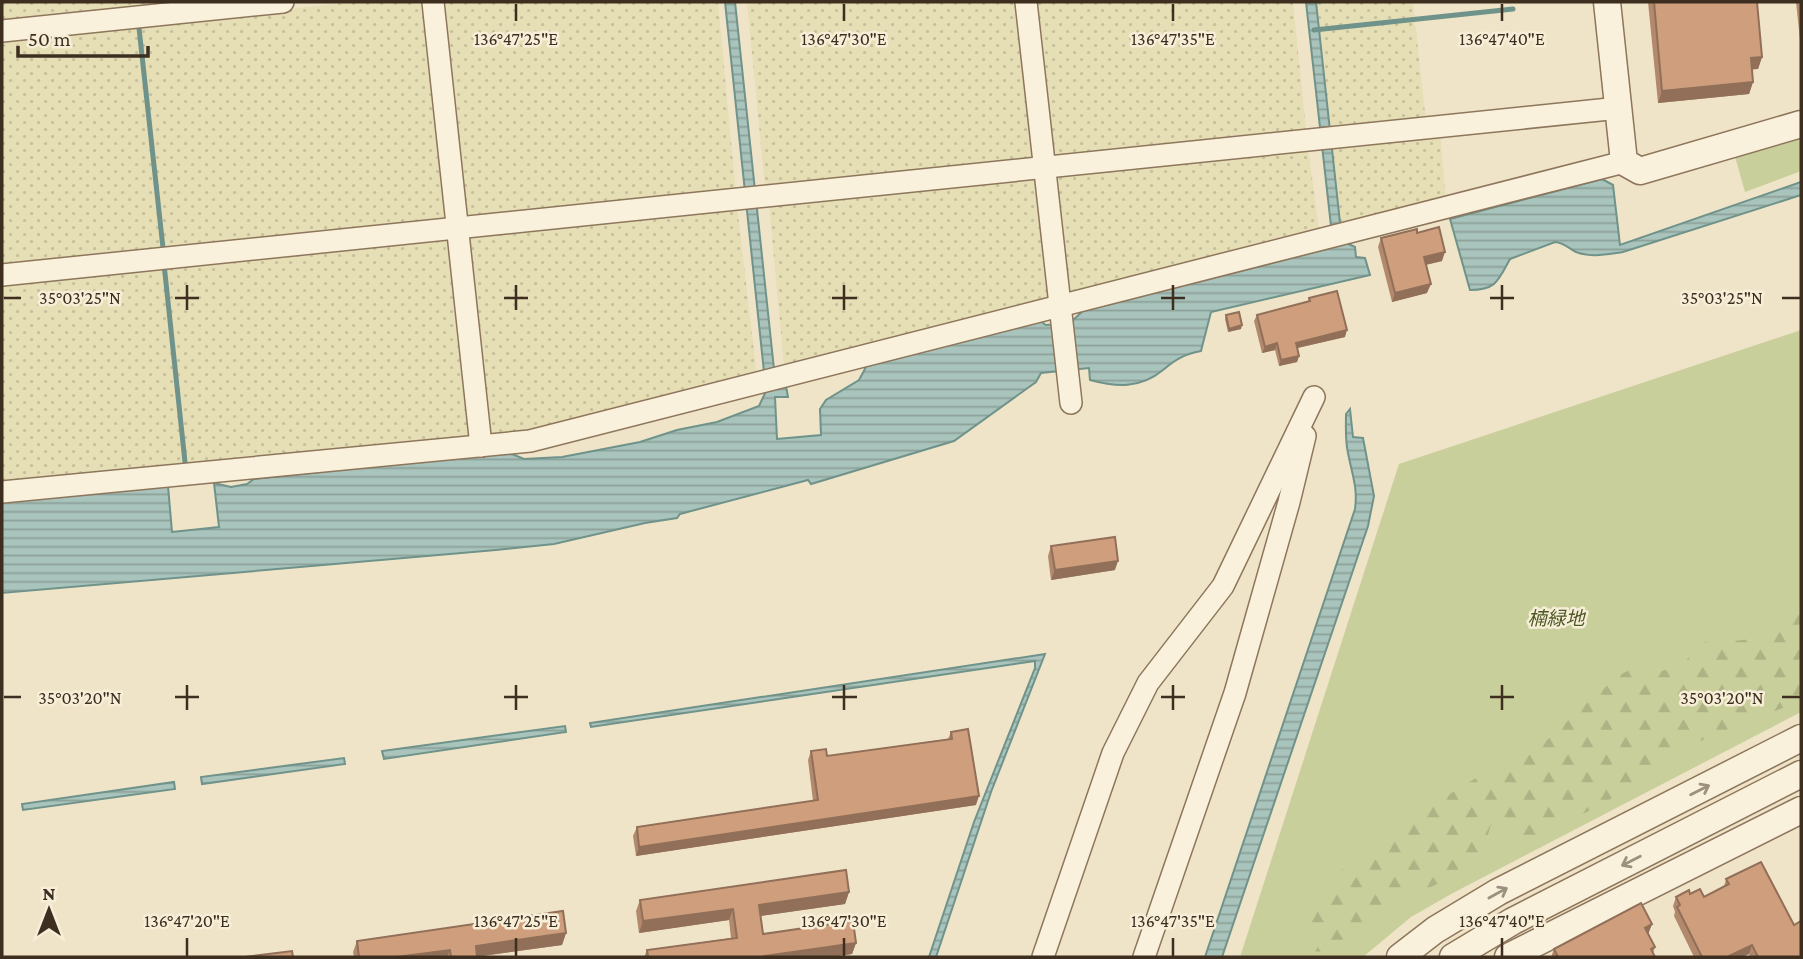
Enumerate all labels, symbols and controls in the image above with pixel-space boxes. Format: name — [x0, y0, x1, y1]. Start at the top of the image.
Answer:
scale bar — [18, 14, 147, 58]
text: 50 m — [28, 27, 71, 51]
text: 136°47'25"E — [474, 29, 558, 49]
text: 136°47'30"E — [801, 29, 887, 49]
text: 136°47'35"E — [1131, 29, 1215, 49]
text: 136°47'40"E — [1459, 29, 1545, 49]
text: 35°03'25"N — [39, 288, 121, 308]
text: 35°03'25"N — [1681, 288, 1763, 308]
park label: 楠緑地 — [1527, 608, 1586, 629]
text: 35°03'20"N — [38, 688, 122, 708]
text: 35°03'20"N — [1680, 688, 1764, 708]
one-way arrow — [1689, 782, 1710, 796]
one-way arrow — [1621, 854, 1642, 868]
north arrow — [14, 875, 84, 945]
text: N — [43, 883, 56, 904]
one-way arrow — [1487, 886, 1507, 900]
text: 136°47'20"E — [144, 911, 230, 931]
text: 136°47'25"E — [474, 911, 558, 931]
text: 136°47'30"E — [801, 911, 887, 931]
text: 136°47'35"E — [1131, 911, 1215, 931]
text: 136°47'40"E — [1459, 911, 1545, 931]

